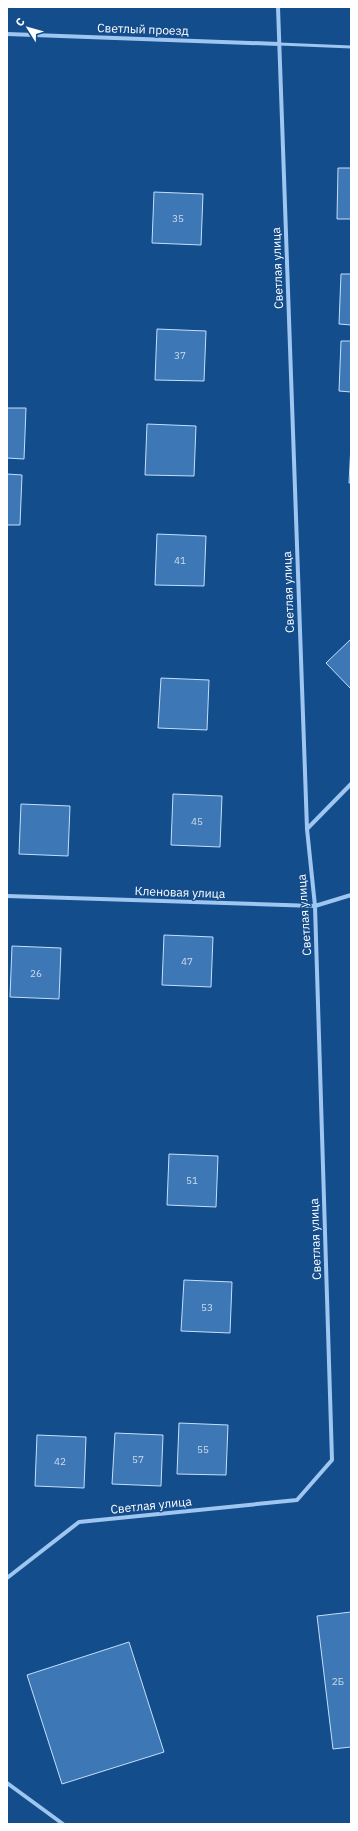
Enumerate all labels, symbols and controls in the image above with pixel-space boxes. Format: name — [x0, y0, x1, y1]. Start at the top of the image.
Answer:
north arrow — [8, 8, 48, 48]
text: С — [12, 15, 28, 29]
street label: Светлый проезд — [97, 20, 189, 38]
house number: 35 — [172, 212, 184, 225]
street label: Светлая улица — [268, 226, 286, 309]
house number: 37 — [174, 349, 186, 362]
street label: Светлая улица — [279, 550, 297, 633]
house number: 41 — [174, 554, 186, 567]
house number: 45 — [191, 815, 203, 828]
street label: Светлая улица — [294, 873, 314, 956]
street label: Кленовая улица — [134, 883, 226, 901]
house number: 47 — [181, 955, 193, 968]
house number: 26 — [30, 967, 42, 980]
house number: 51 — [186, 1174, 198, 1187]
street label: Светлая улица — [306, 1197, 324, 1280]
house number: 53 — [201, 1301, 213, 1314]
house number: 55 — [197, 1443, 209, 1456]
house number: 57 — [132, 1453, 144, 1466]
house number: 42 — [54, 1455, 66, 1468]
street label: Светлая улица — [110, 1493, 193, 1517]
house number: 2Б — [332, 1675, 344, 1688]

